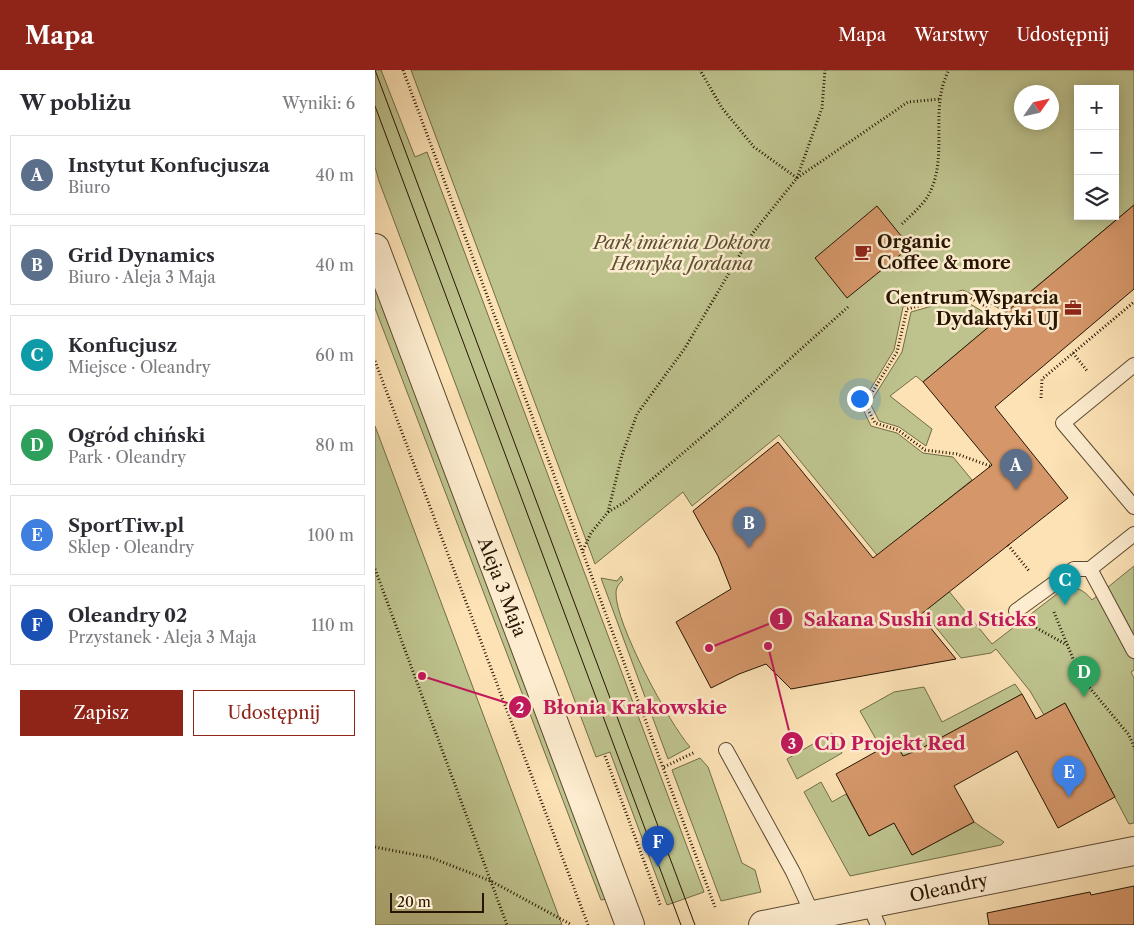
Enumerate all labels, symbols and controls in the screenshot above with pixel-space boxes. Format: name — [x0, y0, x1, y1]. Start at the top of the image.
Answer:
text: Mapa — [25, 21, 94, 50]
text: Mapa — [838, 24, 886, 46]
text: Warstwy — [914, 24, 988, 46]
text: Udostępnij — [1016, 24, 1109, 46]
north arrow — [1014, 85, 1059, 130]
map controls — [1074, 85, 1119, 220]
button: + — [1074, 85, 1119, 130]
text: W pobliżu — [20, 90, 131, 115]
text: Wyniki: 6 — [282, 93, 355, 113]
button: − — [1074, 130, 1119, 175]
text: Instytut Konfucjusza — [68, 154, 270, 177]
text: A — [31, 165, 43, 185]
text: 40 m — [315, 165, 354, 185]
button: layers — [1074, 175, 1119, 220]
text: Biuro — [68, 177, 110, 197]
place label: Organic Coffee & more — [877, 231, 1011, 274]
park label: Park imienia Doktora Henryka Jordana — [591, 232, 771, 275]
cafe icon: Organic Coffee & more — [853, 242, 873, 262]
text: Grid Dynamics — [68, 244, 215, 267]
text: B — [31, 255, 43, 275]
text: 40 m — [315, 255, 354, 275]
text: Biuro · Aleja 3 Maja — [68, 267, 216, 287]
place label: Centrum Wsparcia Dydaktyki UJ — [885, 287, 1060, 330]
office icon: Centrum Wsparcia Dydaktyki UJ — [1063, 298, 1083, 318]
text: Konfucjusz — [68, 334, 177, 357]
text: C — [31, 345, 43, 365]
text: 60 m — [315, 345, 354, 365]
text: Miejsce · Oleandry — [68, 357, 211, 377]
your location — [847, 386, 873, 412]
text: Ogród chiński — [68, 424, 205, 447]
text: D — [30, 435, 44, 455]
text: 80 m — [315, 435, 354, 455]
text: Park · Oleandry — [68, 447, 186, 467]
pin: A — [1000, 449, 1032, 490]
pin: B — [733, 507, 765, 548]
text: SportTiw.pl — [68, 514, 184, 537]
text: E — [31, 525, 43, 545]
text: 100 m — [308, 525, 354, 545]
street label: Aleja 3 Maja — [473, 533, 531, 640]
text: Sklep · Oleandry — [68, 537, 194, 557]
pin: C — [1049, 564, 1081, 605]
callout: Sakana Sushi and Sticks — [769, 602, 1047, 636]
text: Oleandry 02 — [68, 604, 187, 627]
text: Sakana Sushi and Sticks — [804, 608, 1037, 631]
text: 1 — [778, 609, 785, 628]
text: F — [32, 615, 42, 635]
text: 110 m — [311, 615, 354, 635]
text: Przystanek · Aleja 3 Maja — [68, 627, 257, 647]
pin: D — [1068, 656, 1100, 697]
button: Zapisz — [20, 690, 183, 736]
button: Udostępnij — [193, 690, 355, 736]
callout: Błonia Krakowskie — [507, 690, 737, 724]
text: Błonia Krakowskie — [543, 696, 727, 719]
text: 2 — [516, 698, 525, 717]
callout: CD Projekt Red — [779, 726, 976, 760]
text: CD Projekt Red — [814, 732, 966, 755]
text: 3 — [788, 734, 796, 753]
pin: E — [1053, 756, 1085, 797]
pin: F — [642, 826, 674, 867]
street label: Oleandry — [908, 869, 991, 907]
scale bar — [390, 890, 484, 913]
text: 20 m — [397, 893, 431, 911]

